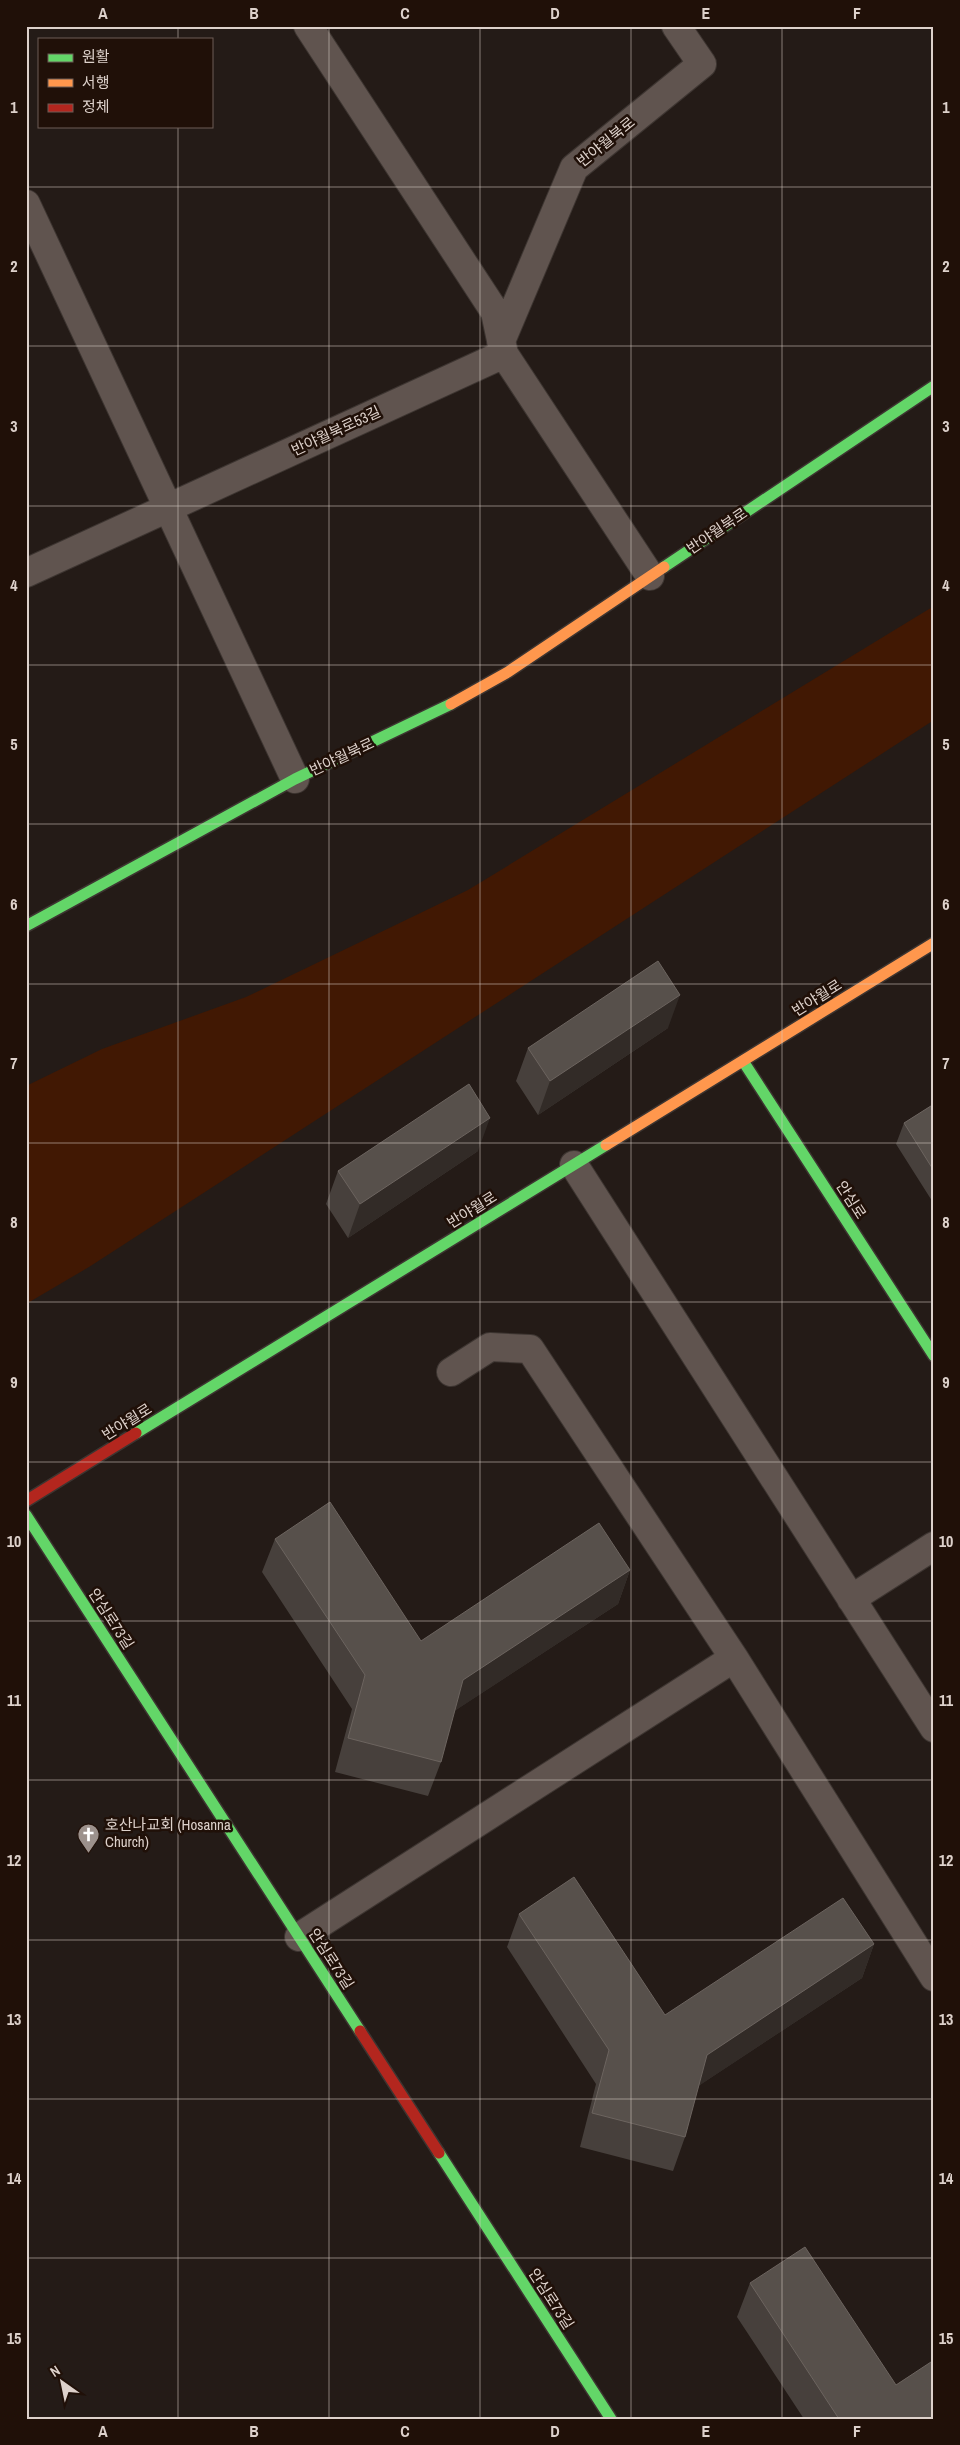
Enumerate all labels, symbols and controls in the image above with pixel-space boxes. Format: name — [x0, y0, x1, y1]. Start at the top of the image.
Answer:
text: A — [98, 2, 108, 24]
text: B — [249, 2, 259, 24]
text: C — [400, 2, 410, 24]
text: D — [550, 2, 560, 24]
text: E — [702, 2, 711, 24]
text: F — [853, 2, 861, 24]
legend — [38, 38, 212, 128]
text: 원활 — [82, 46, 110, 67]
text: 서행 — [82, 72, 110, 93]
text: 1 — [10, 96, 18, 118]
text: 정체 — [82, 96, 110, 117]
text: 1 — [942, 96, 950, 118]
street label: 반야월북로 — [572, 112, 639, 171]
text: 2 — [10, 255, 18, 277]
text: 2 — [942, 255, 950, 277]
street label: 반야월북로53길 — [288, 401, 384, 460]
text: 3 — [10, 415, 18, 437]
text: 3 — [942, 415, 950, 437]
street label: 반야월북로 — [682, 503, 751, 559]
text: 4 — [10, 574, 18, 596]
text: 4 — [942, 574, 950, 596]
street label: 반야월북로 — [306, 732, 378, 781]
text: 5 — [10, 733, 18, 755]
text: 5 — [942, 733, 950, 755]
text: 6 — [10, 893, 18, 915]
text: 6 — [942, 893, 950, 915]
street label: 반야월로 — [788, 974, 846, 1021]
text: 7 — [10, 1052, 18, 1074]
text: 7 — [942, 1052, 950, 1074]
street label: 안심로 — [831, 1177, 872, 1223]
street label: 반야월로 — [443, 1186, 501, 1233]
text: 8 — [10, 1211, 18, 1233]
text: 8 — [942, 1211, 950, 1233]
text: 9 — [10, 1371, 18, 1393]
text: 9 — [942, 1371, 950, 1393]
street label: 반야월로 — [98, 1398, 156, 1445]
text: 10 — [7, 1530, 21, 1552]
text: 10 — [939, 1530, 953, 1552]
street label: 안심로73길 — [84, 1584, 139, 1653]
text: 11 — [7, 1689, 22, 1711]
text: 11 — [939, 1689, 954, 1711]
place label: 호산나교회 (Hosanna Church) — [105, 1814, 231, 1852]
church icon: 호산나교회 (Hosanna Church) — [77, 1822, 101, 1853]
text: 12 — [7, 1849, 21, 1871]
text: 12 — [939, 1849, 953, 1871]
street label: 안심로73길 — [304, 1924, 359, 1993]
text: 13 — [7, 2008, 21, 2030]
text: 13 — [939, 2008, 953, 2030]
text: 14 — [7, 2167, 22, 2189]
text: 14 — [939, 2167, 954, 2189]
street label: 안심로73길 — [524, 2264, 579, 2333]
text: 15 — [7, 2327, 21, 2349]
text: 15 — [939, 2327, 953, 2349]
north arrow — [38, 2358, 88, 2408]
text: N — [47, 2361, 63, 2381]
text: A — [98, 2420, 108, 2442]
text: B — [249, 2420, 259, 2442]
text: C — [400, 2420, 410, 2442]
text: D — [550, 2420, 560, 2442]
text: E — [702, 2420, 711, 2442]
text: F — [853, 2420, 861, 2442]

